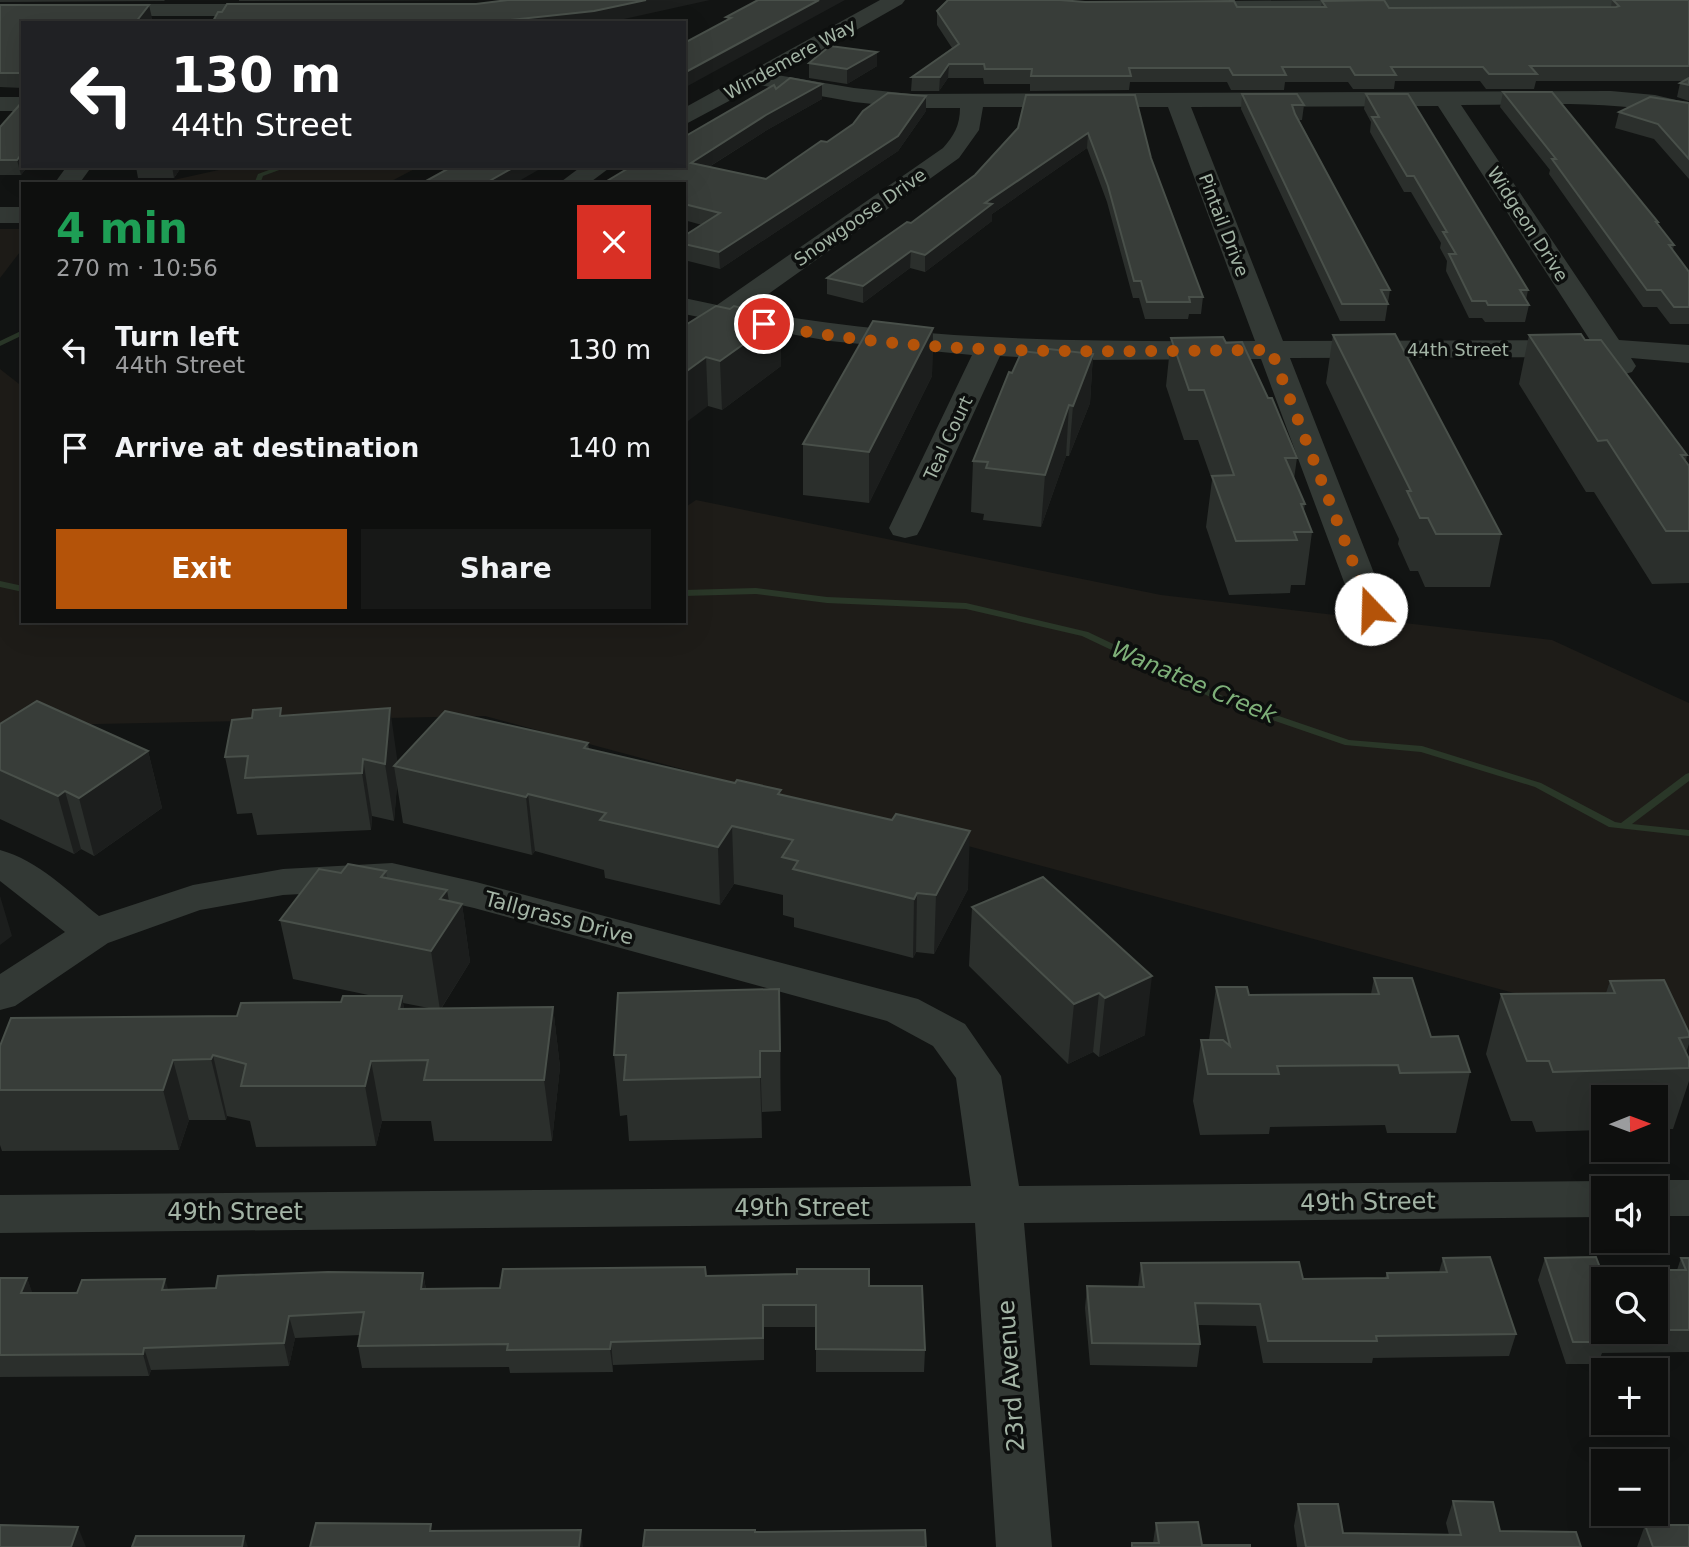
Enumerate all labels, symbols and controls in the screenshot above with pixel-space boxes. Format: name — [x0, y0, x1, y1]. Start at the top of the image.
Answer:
street label: Windemere Way — [721, 14, 860, 104]
text: 130 m — [171, 47, 341, 104]
icon: left — [56, 49, 147, 140]
text: 44th Street — [171, 106, 352, 144]
street label: Widgeon Drive — [1483, 163, 1573, 285]
street label: Snowgoose Drive — [790, 164, 930, 270]
street label: Pintail Drive — [1195, 171, 1253, 279]
text: 4 min — [56, 204, 188, 253]
button: close — [577, 205, 651, 279]
text: 270 m · 10:56 — [56, 255, 218, 281]
pin — [734, 294, 794, 354]
icon: arrive — [745, 305, 783, 343]
text: Turn left — [115, 322, 239, 352]
icon: left — [56, 331, 94, 369]
text: 130 m — [568, 335, 651, 365]
street label: 44th Street — [1407, 339, 1509, 360]
text: 44th Street — [115, 352, 245, 378]
street label: Teal Court — [919, 393, 977, 484]
icon: arrive — [56, 429, 94, 467]
text: Arrive at destination — [115, 433, 419, 463]
text: 140 m — [568, 433, 651, 463]
button: Exit — [56, 529, 347, 609]
button: Share — [361, 529, 651, 609]
position arrow — [1334, 572, 1408, 646]
water label: Wanatee Creek — [1108, 636, 1282, 729]
street label: Tallgrass Drive — [481, 886, 636, 949]
north arrow — [1591, 1085, 1668, 1162]
map controls — [1591, 1085, 1668, 1526]
button: sound — [1591, 1176, 1668, 1253]
street label: 49th Street — [1300, 1187, 1436, 1217]
street label: 49th Street — [734, 1194, 870, 1222]
street label: 49th Street — [167, 1198, 303, 1226]
button: search — [1591, 1267, 1668, 1344]
street label: 23rd Avenue — [992, 1299, 1030, 1453]
button: + — [1591, 1358, 1668, 1435]
button: − — [1591, 1449, 1668, 1526]

